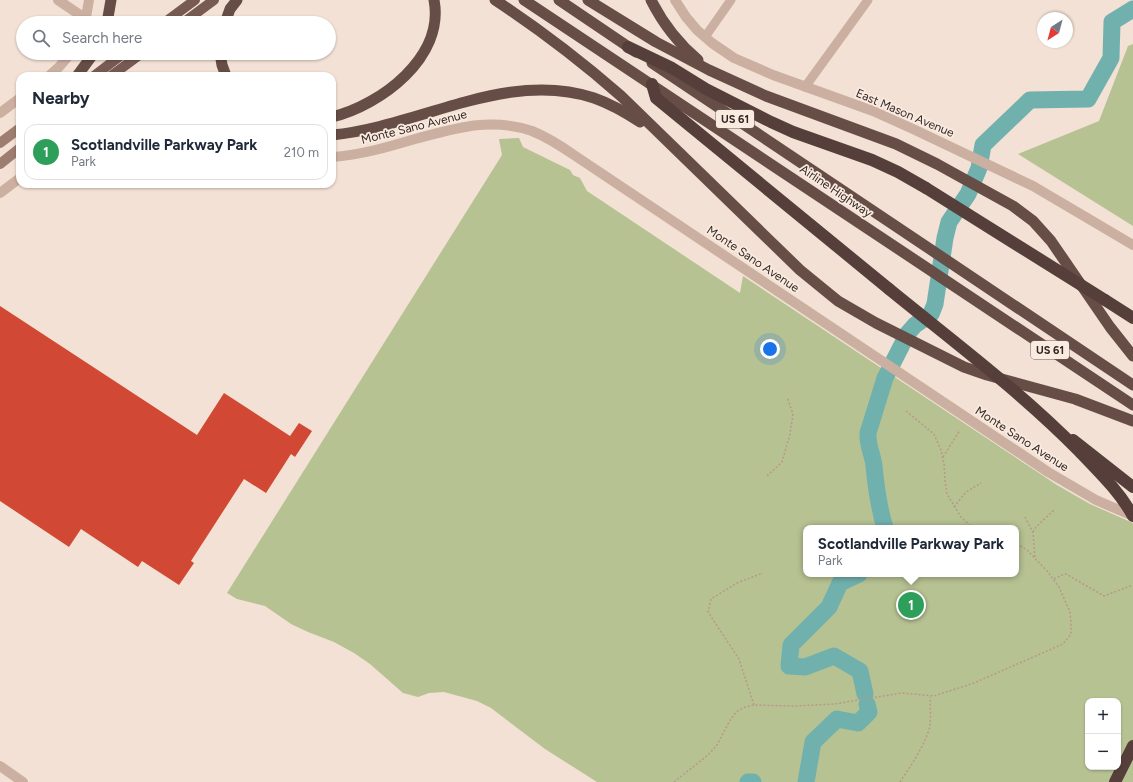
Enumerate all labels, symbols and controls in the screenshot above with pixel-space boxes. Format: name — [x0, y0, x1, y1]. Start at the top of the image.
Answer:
north arrow — [1037, 12, 1073, 48]
search box — [16, 16, 336, 60]
icon: search — [30, 27, 52, 49]
text: Search here — [62, 29, 142, 47]
street label: East Mason Avenue — [854, 86, 957, 140]
text: Nearby — [32, 88, 90, 108]
street label: Monte Sano Avenue — [360, 107, 469, 147]
road number: US 61 — [716, 110, 754, 128]
text: Scotlandville Parkway Park — [71, 136, 257, 154]
text: 1 — [43, 145, 49, 160]
text: 210 m — [284, 145, 319, 160]
text: Park — [71, 154, 96, 169]
street label: Airline Highway — [797, 162, 875, 221]
street label: Monte Sano Avenue — [704, 223, 802, 295]
your location — [760, 339, 780, 359]
road number: US 61 — [1031, 341, 1069, 359]
street label: Monte Sano Avenue — [973, 404, 1072, 475]
popup — [803, 525, 1019, 577]
text: Scotlandville Parkway Park — [818, 535, 1004, 553]
text: Park — [818, 553, 843, 568]
pin: 1 — [898, 590, 924, 620]
map controls — [1085, 698, 1121, 770]
button: + — [1085, 698, 1121, 734]
button: − — [1085, 734, 1121, 770]

